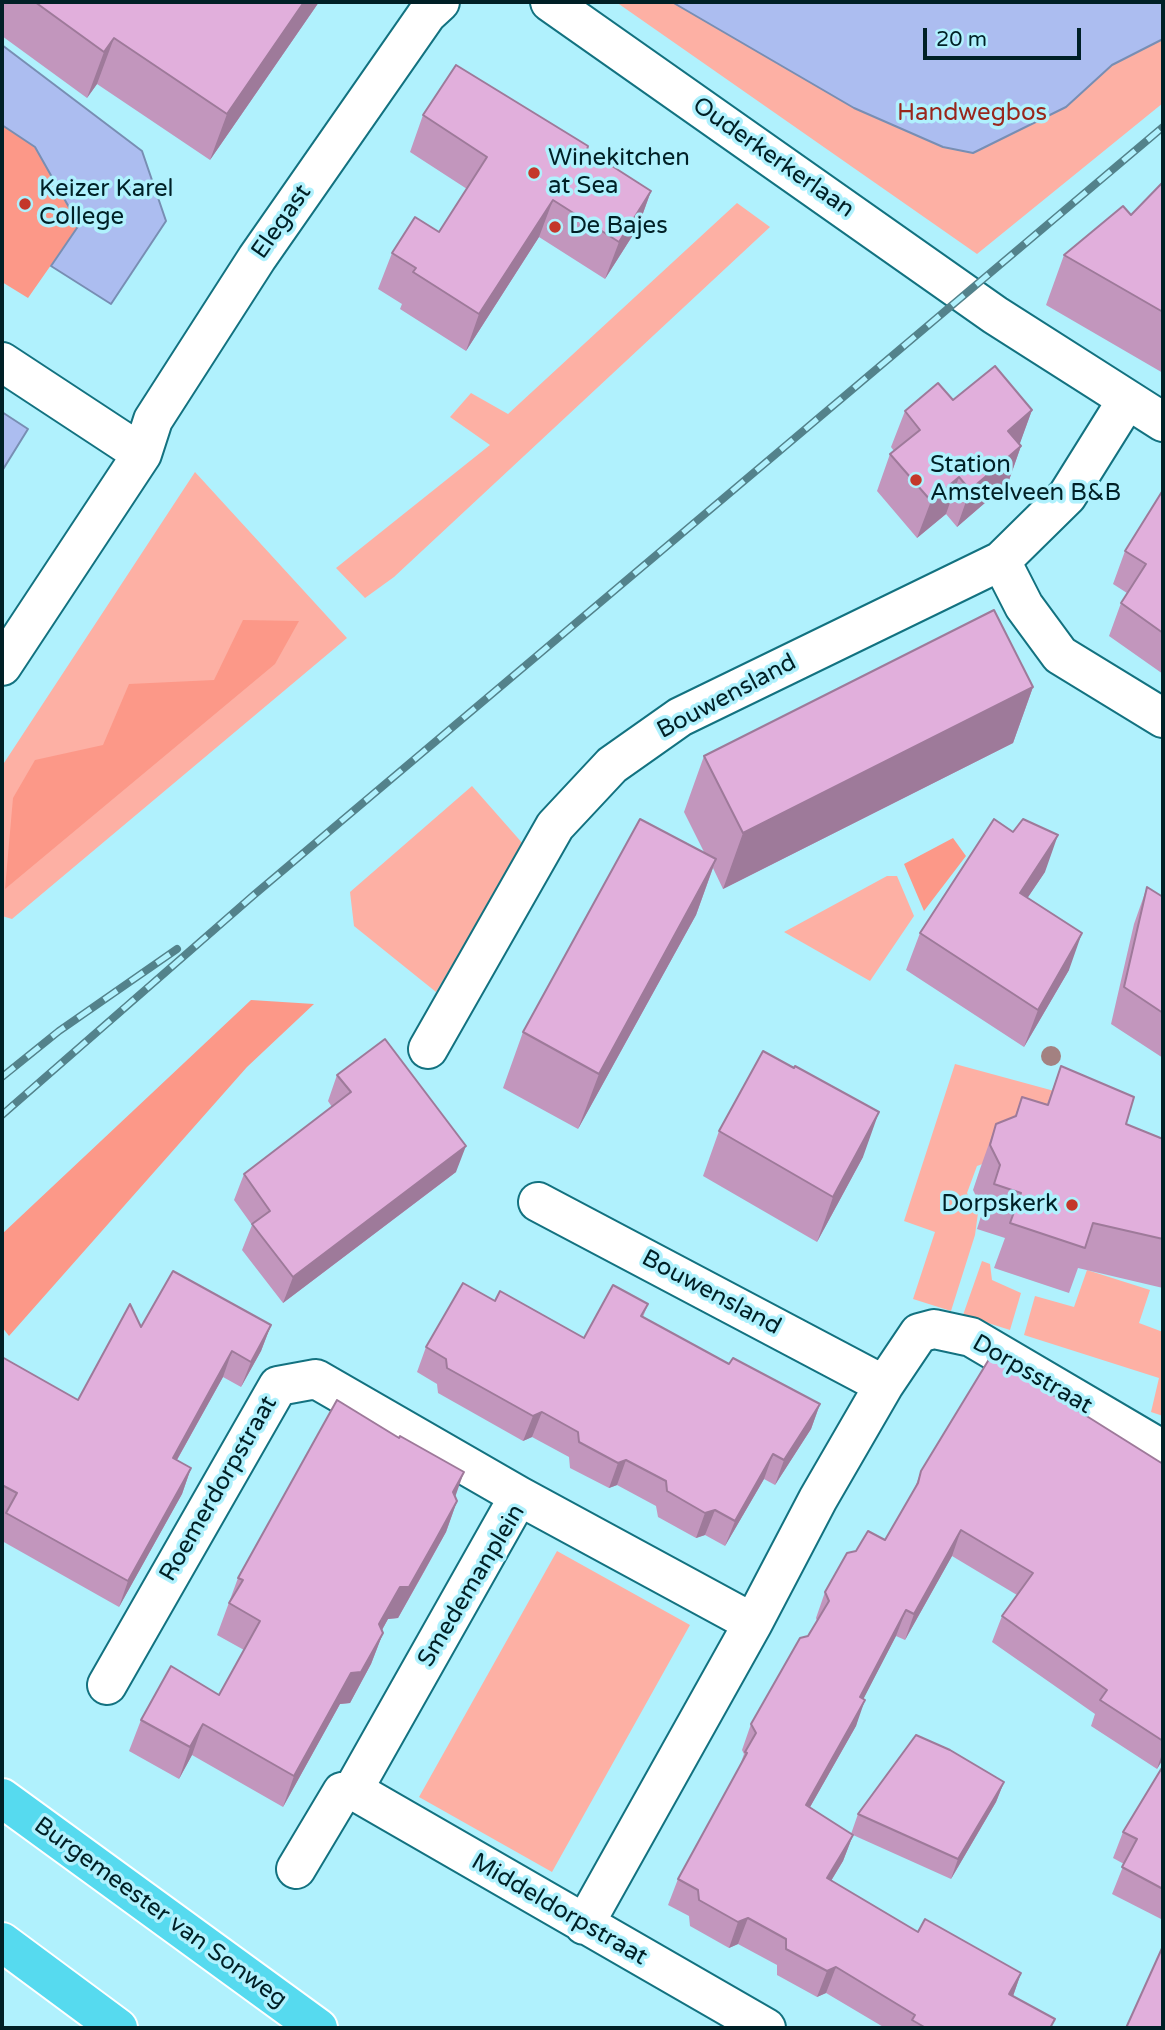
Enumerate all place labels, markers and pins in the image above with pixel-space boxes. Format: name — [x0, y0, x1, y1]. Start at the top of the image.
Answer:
place label: Winekitchen at Sea — [548, 145, 690, 201]
marker: Winekitchen at Sea — [526, 165, 542, 181]
place label: Keizer Karel College — [39, 176, 174, 232]
marker: Keizer Karel College — [17, 196, 33, 212]
place label: De Bajes — [569, 213, 668, 241]
marker: De Bajes — [547, 219, 563, 235]
place label: Station Amstelveen B&B — [930, 452, 1121, 508]
marker: Station Amstelveen B&B — [908, 472, 924, 488]
place label: Dorpskerk — [941, 1191, 1058, 1219]
marker: Dorpskerk — [1064, 1197, 1080, 1213]

